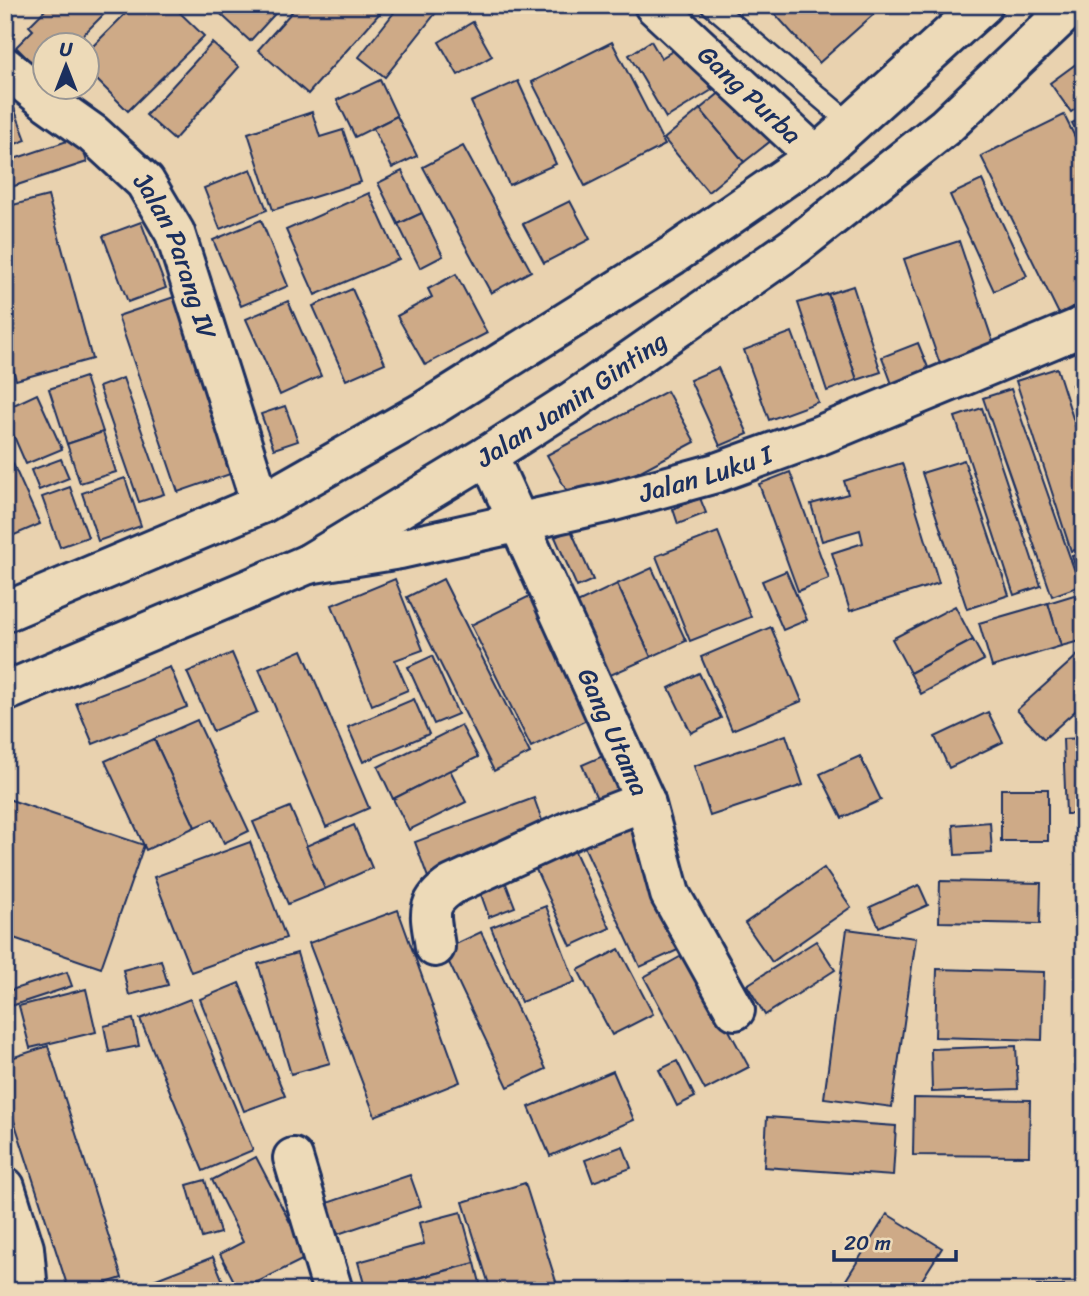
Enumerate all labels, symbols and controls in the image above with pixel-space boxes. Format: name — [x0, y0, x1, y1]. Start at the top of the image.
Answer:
north arrow — [32, 32, 102, 102]
text: U — [60, 33, 74, 66]
street label: Gang Purba — [686, 33, 813, 156]
street label: Jalan Parang IV — [122, 159, 231, 346]
street label: Jalan Jamin Ginting — [466, 318, 677, 481]
street label: Jalan Luku I — [633, 431, 780, 516]
street label: Gang Utama — [564, 660, 663, 804]
scale bar — [834, 1219, 956, 1263]
text: 20 m — [844, 1224, 891, 1262]

